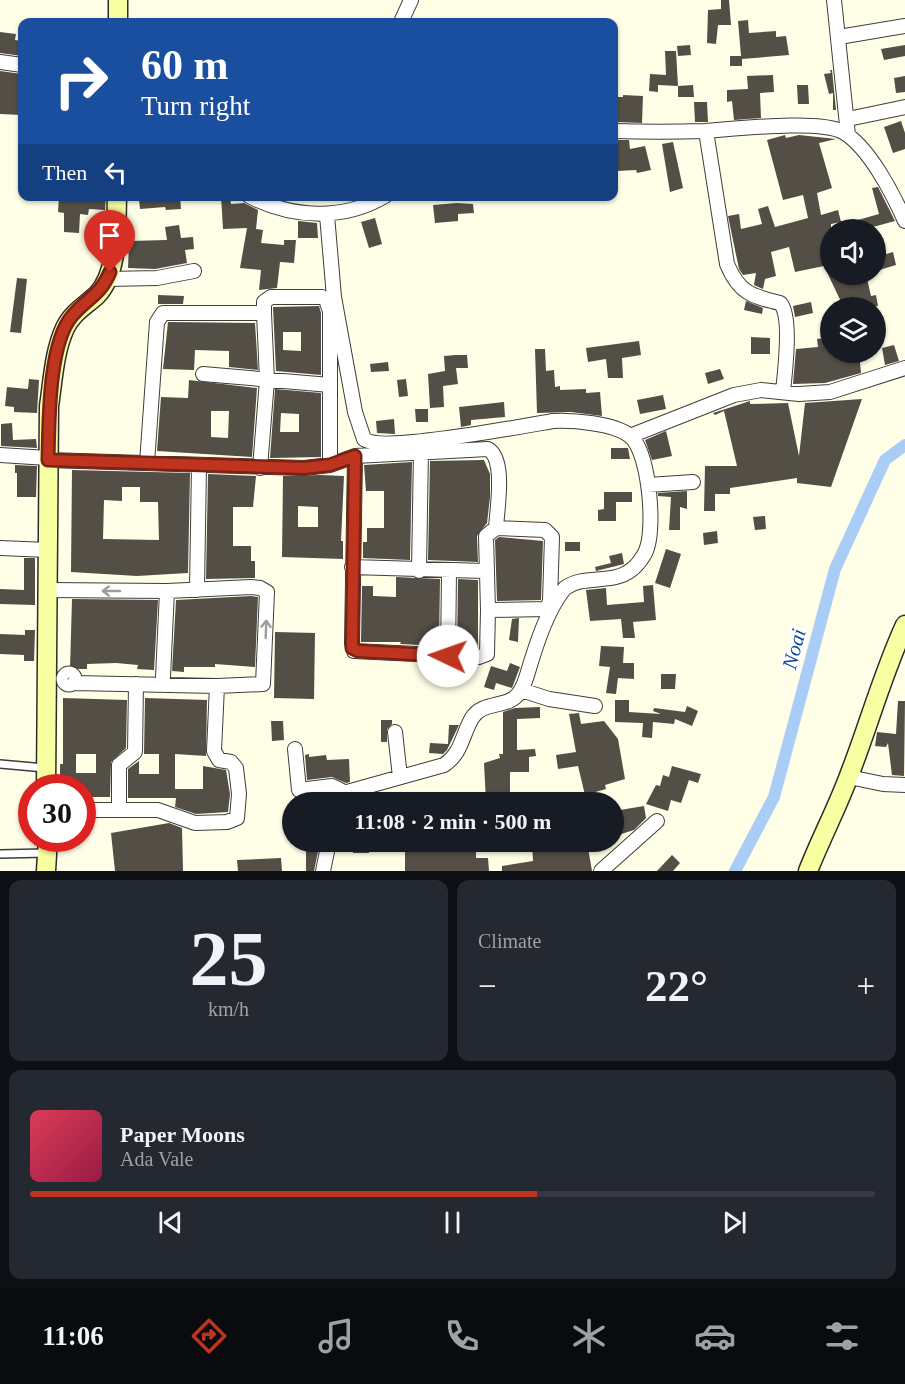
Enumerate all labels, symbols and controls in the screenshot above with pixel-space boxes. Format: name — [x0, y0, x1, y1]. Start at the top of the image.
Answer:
icon: right — [42, 42, 120, 120]
text: 60 m — [141, 42, 229, 88]
text: Turn right — [141, 91, 250, 121]
icon: left — [99, 156, 132, 189]
text: Then — [42, 160, 87, 185]
pin — [84, 210, 135, 272]
icon: arrive — [93, 219, 126, 252]
map controls — [820, 219, 886, 363]
button: sound — [820, 219, 886, 285]
button: layers — [820, 297, 886, 363]
one-way arrow — [101, 585, 121, 596]
one-way arrow — [261, 619, 272, 639]
position arrow — [416, 624, 480, 688]
water label: Noai — [777, 626, 811, 673]
speed limit sign: 30 — [18, 774, 96, 852]
text: 11:08 · 2 min · 500 m — [355, 809, 551, 834]
text: 25 — [190, 915, 268, 1002]
text: Climate — [478, 930, 541, 952]
text: 22° — [645, 961, 708, 1011]
text: − — [478, 968, 497, 1004]
text: + — [856, 968, 875, 1004]
text: km/h — [208, 998, 249, 1020]
text: Paper Moons — [120, 1122, 245, 1147]
text: Ada Vale — [120, 1148, 194, 1170]
icon: previous — [154, 1206, 187, 1239]
icon: pause — [436, 1206, 469, 1239]
icon: next — [718, 1206, 751, 1239]
icon: directions — [188, 1315, 230, 1357]
icon: music — [315, 1315, 357, 1357]
icon: phone — [441, 1315, 483, 1357]
icon: climate — [568, 1315, 610, 1357]
icon: car — [694, 1315, 736, 1357]
icon: filters — [821, 1315, 863, 1357]
text: 11:06 — [42, 1321, 104, 1351]

